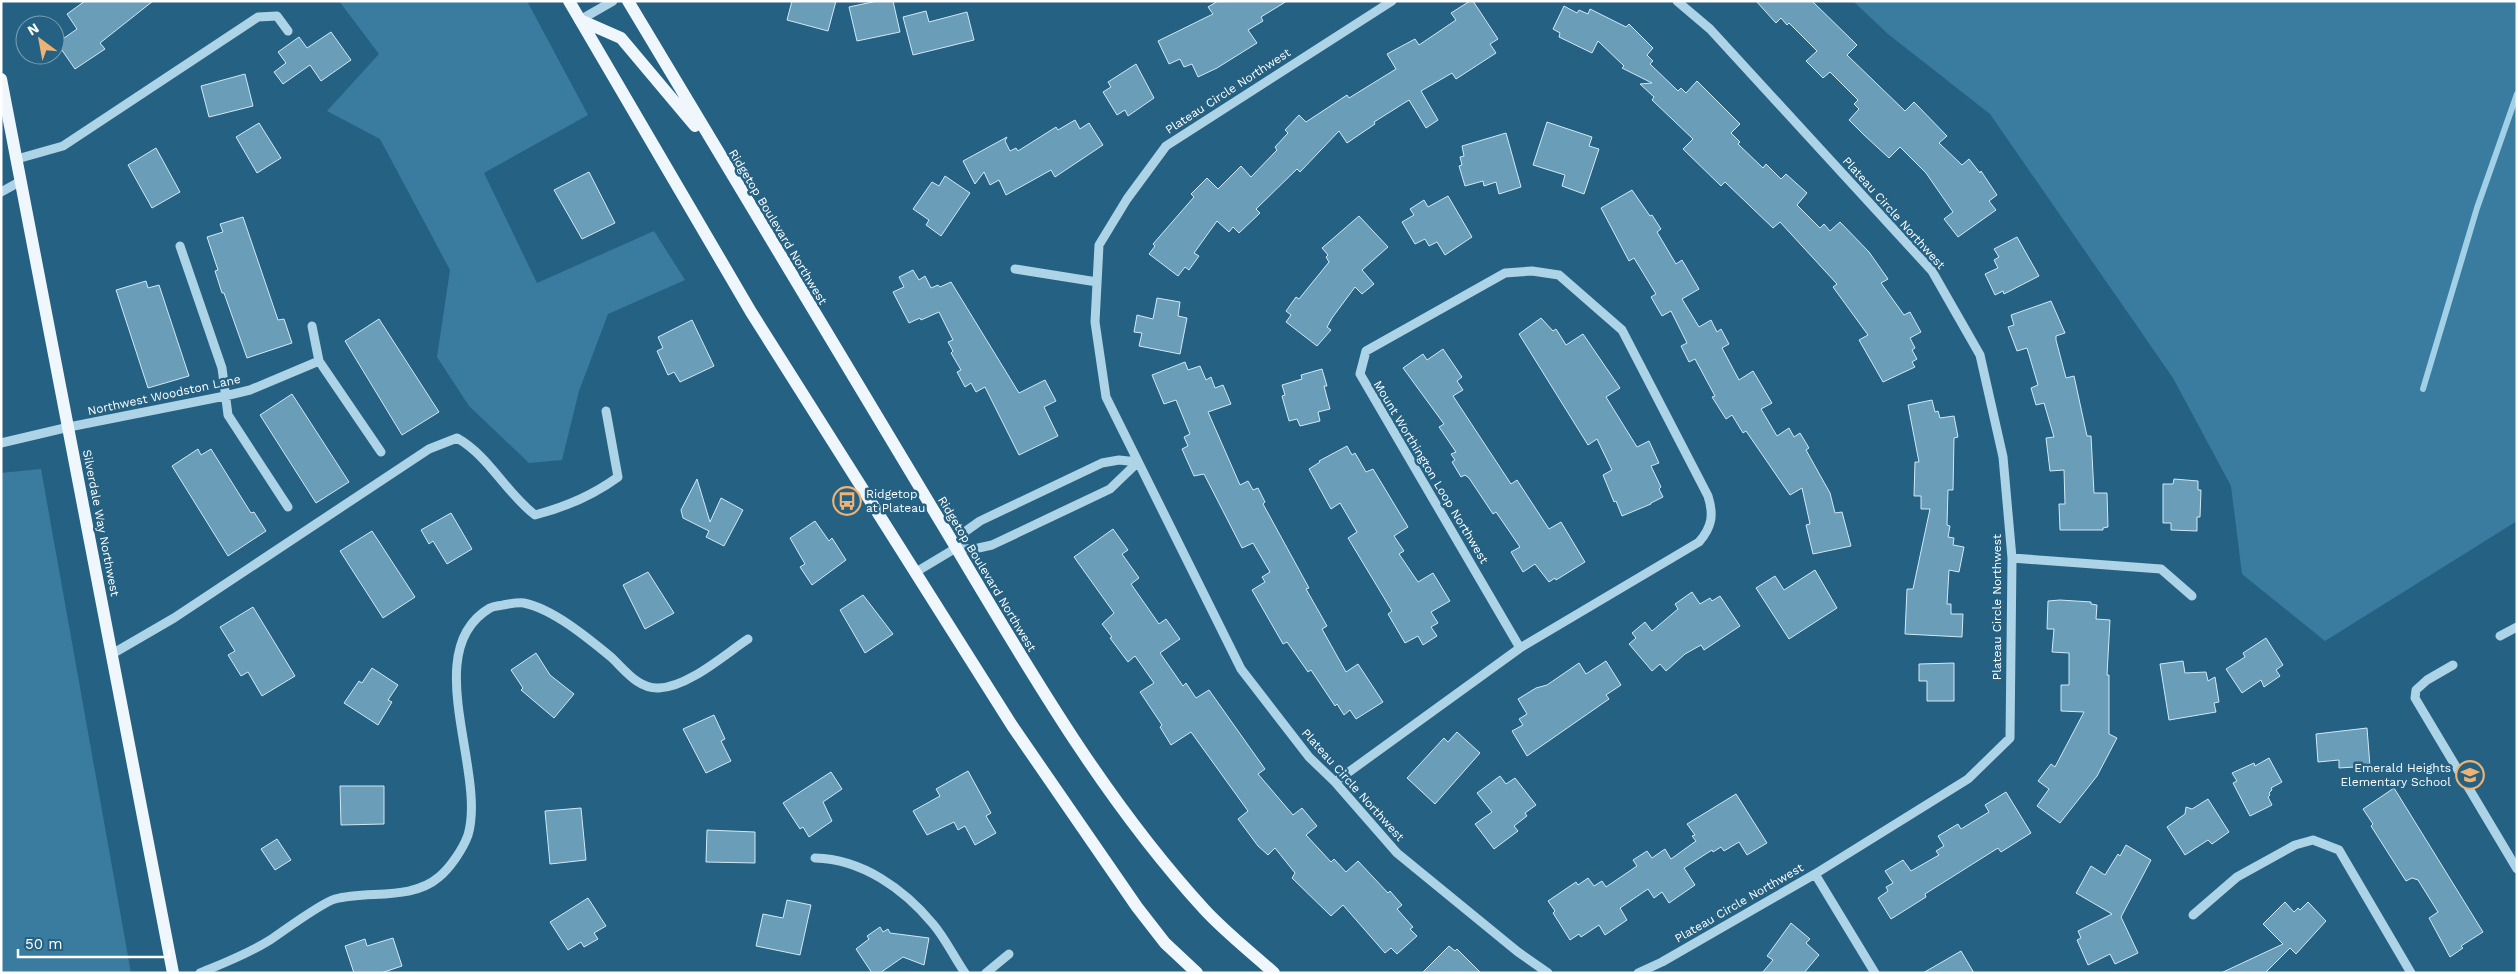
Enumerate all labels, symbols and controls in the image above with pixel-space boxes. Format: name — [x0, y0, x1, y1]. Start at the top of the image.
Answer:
north arrow — [15, 15, 65, 65]
text: N — [24, 19, 42, 39]
street label: Plateau Circle Northwest — [1163, 45, 1293, 137]
street label: Ridgetop Boulevard Northwest — [726, 147, 830, 307]
street label: Plateau Circle Northwest — [1840, 154, 1948, 272]
street label: Northwest Woodston Lane — [86, 372, 242, 418]
street label: Mount Worthington Loop Northwest — [1371, 378, 1491, 566]
street label: Silverdale Way Northwest — [80, 448, 122, 598]
bus stop icon: Ridgetop at Plateau — [832, 486, 862, 516]
place label: Ridgetop at Plateau — [866, 487, 925, 515]
street label: Ridgetop Boulevard Northwest — [935, 494, 1039, 654]
street label: Plateau Circle Northwest — [1990, 534, 2004, 680]
street label: Plateau Circle Northwest — [1299, 726, 1407, 844]
school or university icon: Emerald Heights Elementary School — [2455, 760, 2485, 790]
place label: Emerald Heights Elementary School — [2340, 761, 2451, 789]
street label: Plateau Circle Northwest — [1672, 860, 1806, 946]
scale bar — [18, 926, 169, 958]
text: 50 m — [25, 935, 62, 953]

